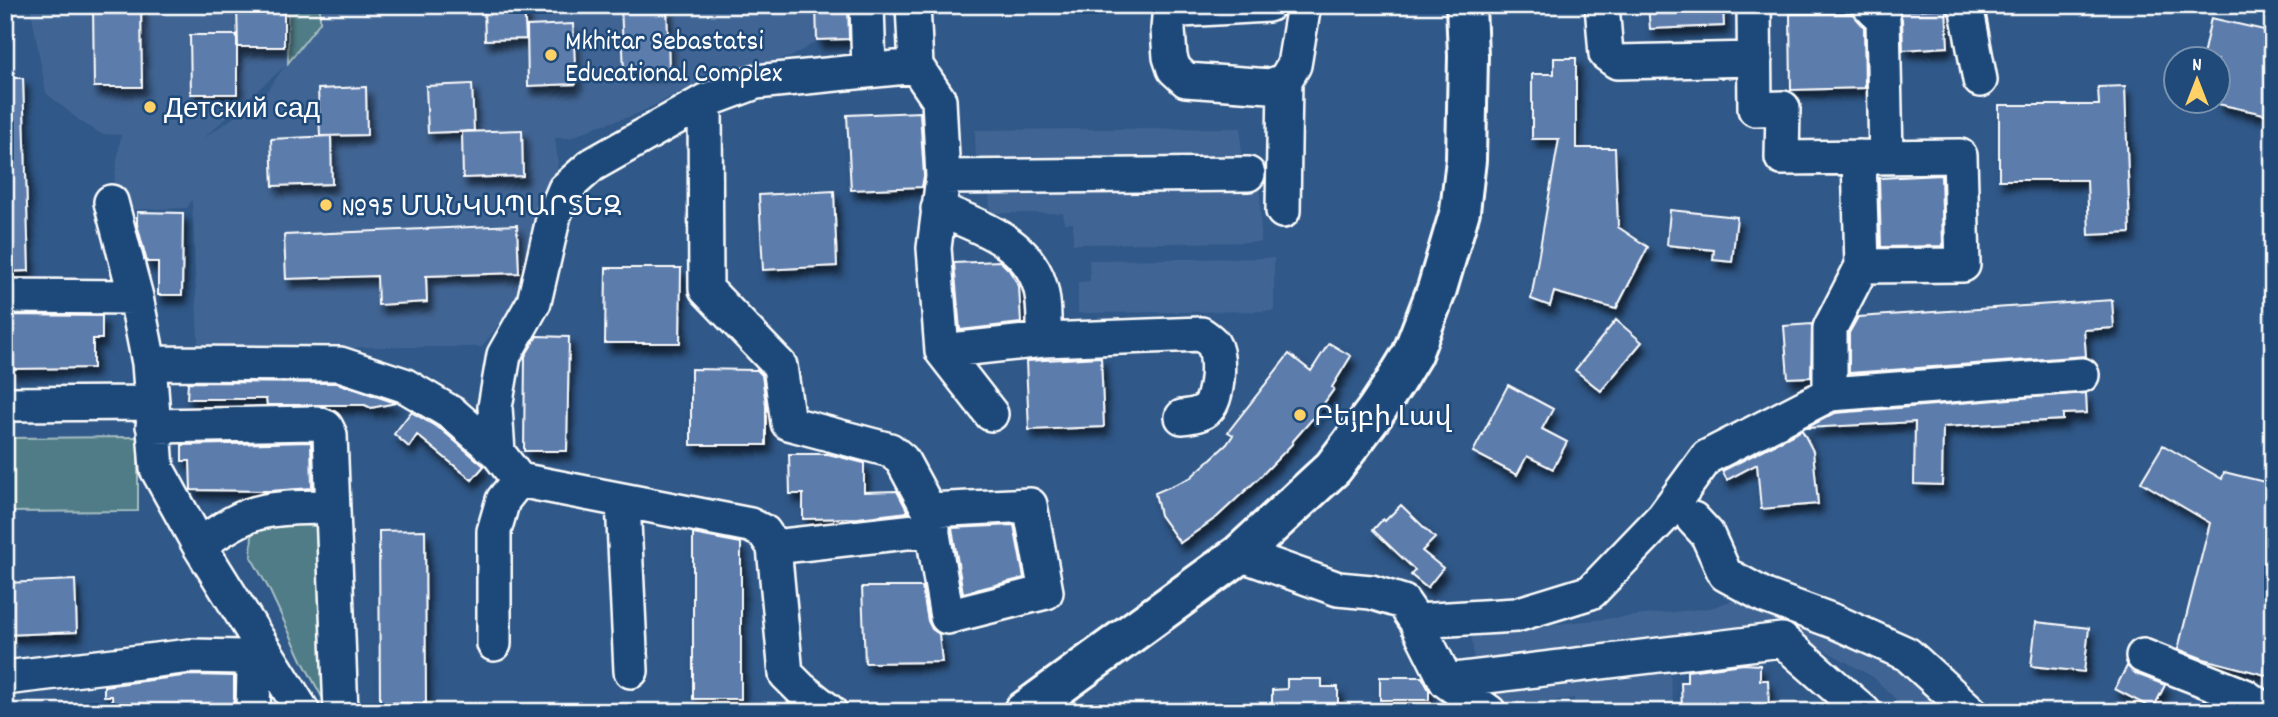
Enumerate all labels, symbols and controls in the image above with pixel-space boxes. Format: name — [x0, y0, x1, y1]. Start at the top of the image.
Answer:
place label: Mkhitar Sebastatsi Educational Complex — [565, 24, 782, 96]
north arrow — [2162, 46, 2232, 116]
marker: Mkhitar Sebastatsi Educational Complex — [543, 47, 559, 63]
text: N — [2192, 53, 2202, 80]
place label: Детский сад — [164, 92, 320, 132]
marker: Детский сад — [142, 99, 158, 115]
place label: №95 ՄԱՆԿԱՊԱՐՏԵԶ — [340, 190, 622, 230]
marker: №95 ՄԱՆԿԱՊԱՐՏԵԶ — [318, 197, 334, 213]
place label: Բեյբի Լավ — [1314, 400, 1453, 440]
marker: Բեյբի Լավ — [1292, 407, 1308, 423]

